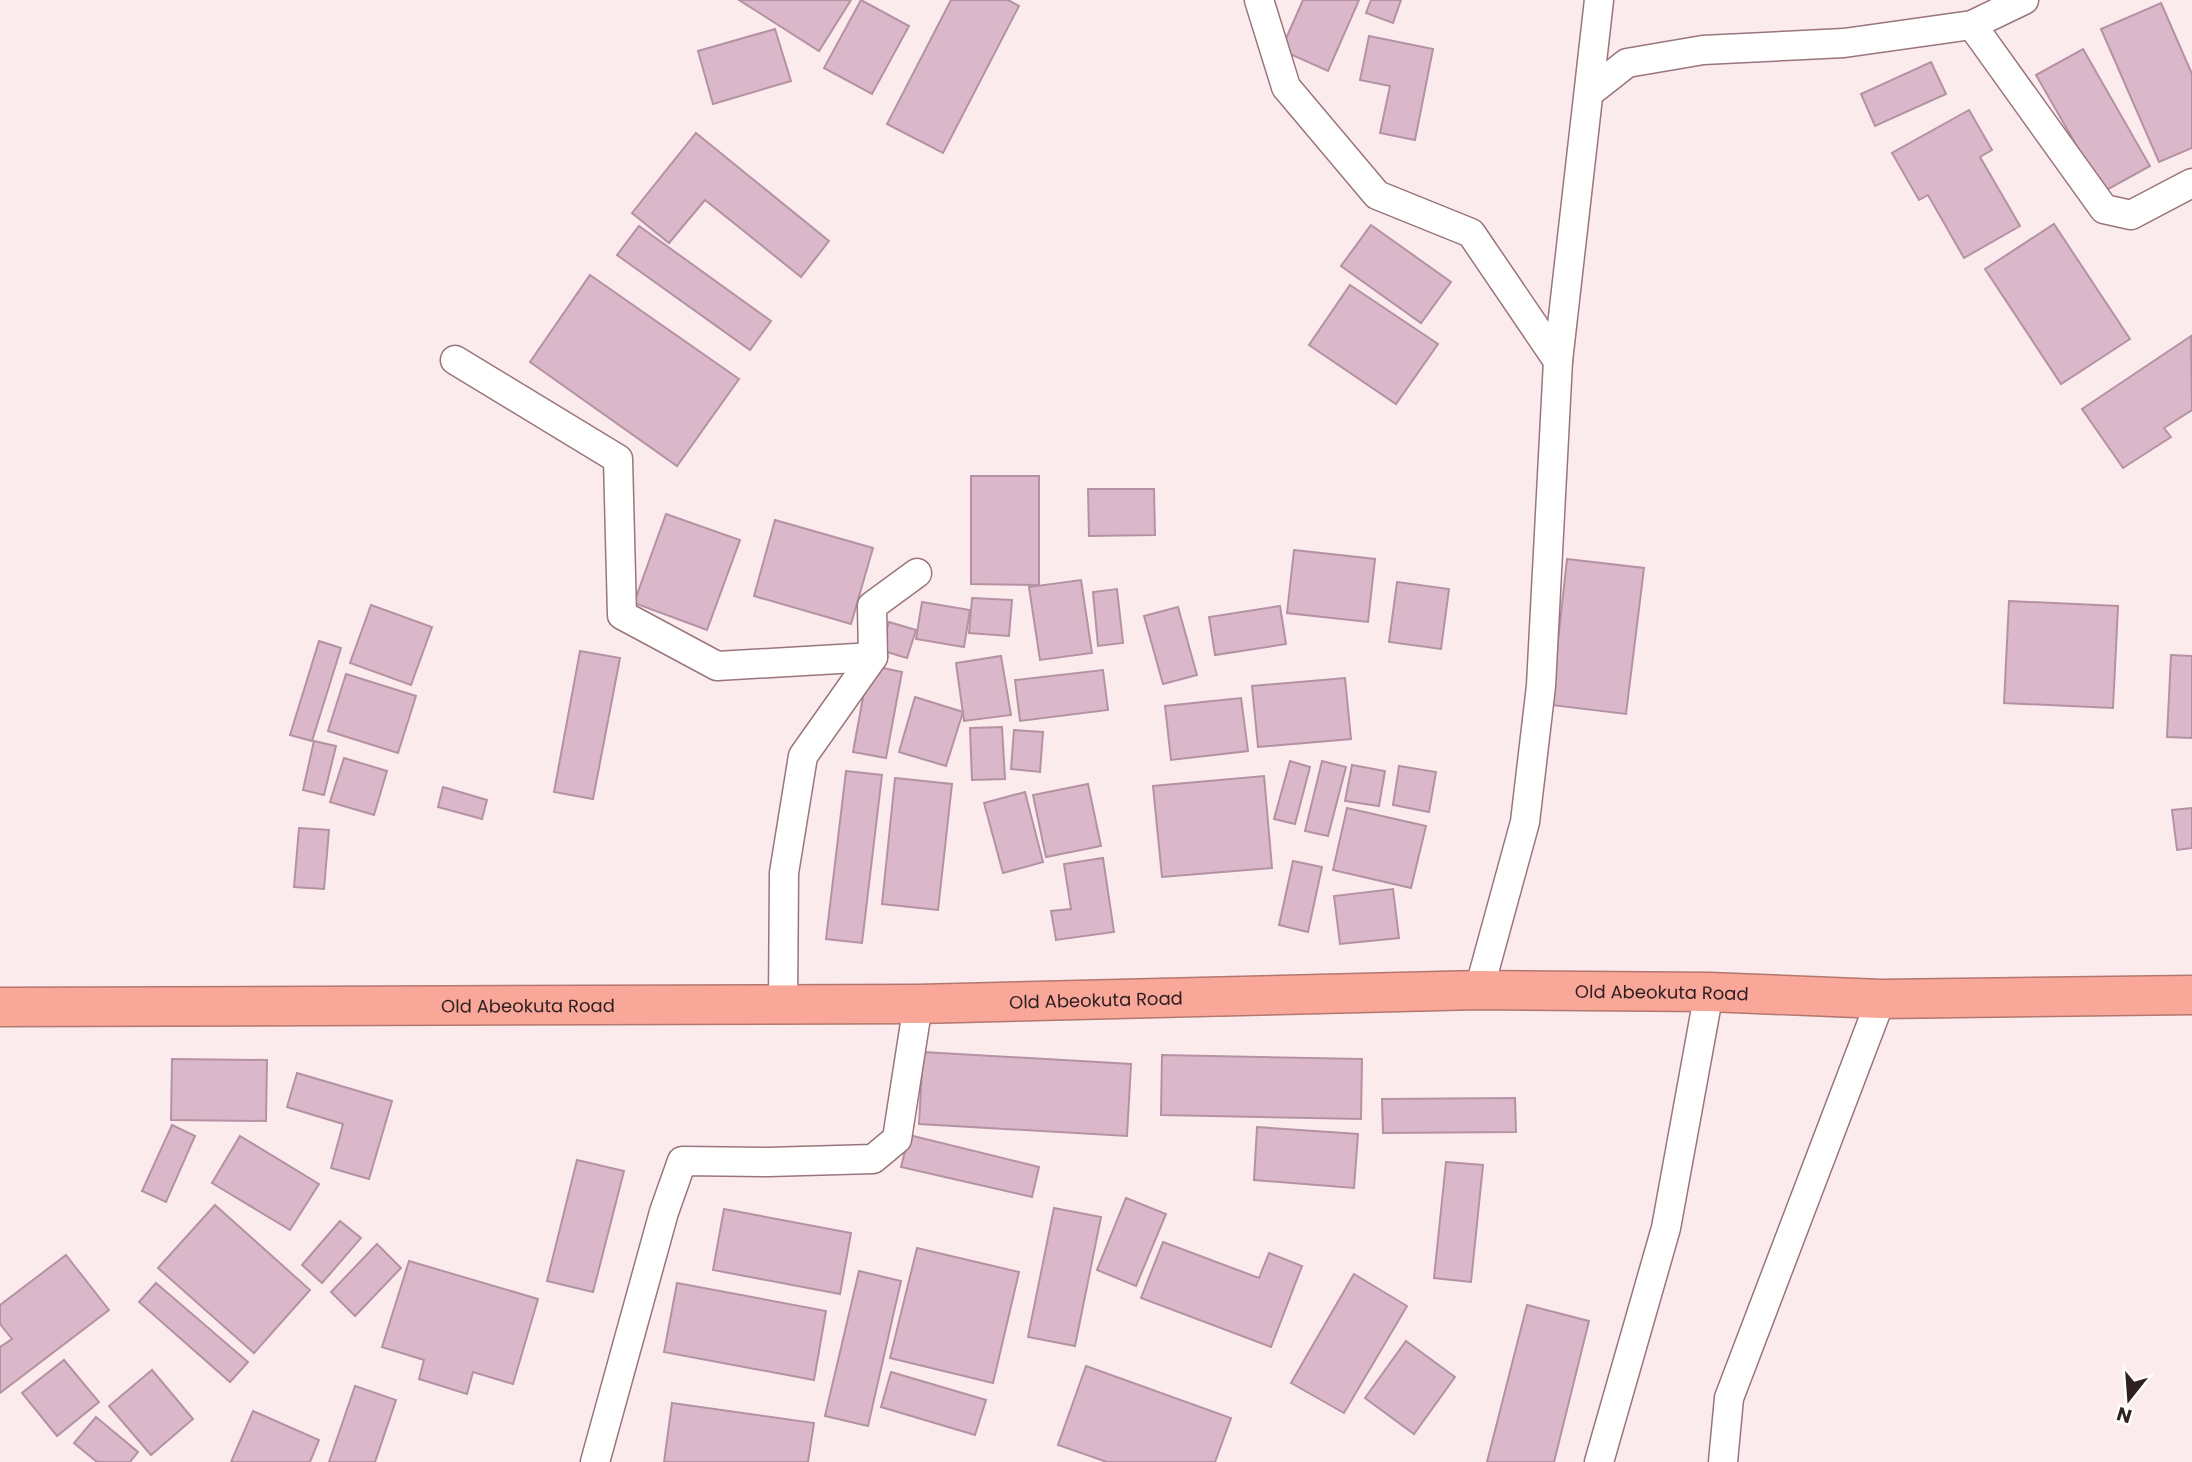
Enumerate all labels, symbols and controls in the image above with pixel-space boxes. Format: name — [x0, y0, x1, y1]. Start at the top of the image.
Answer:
street label: Old Abeokuta Road — [1575, 978, 1749, 1006]
street label: Old Abeokuta Road — [1009, 985, 1183, 1014]
street label: Old Abeokuta Road — [441, 992, 615, 1018]
north arrow — [2094, 1364, 2164, 1434]
text: N — [2113, 1400, 2135, 1430]

